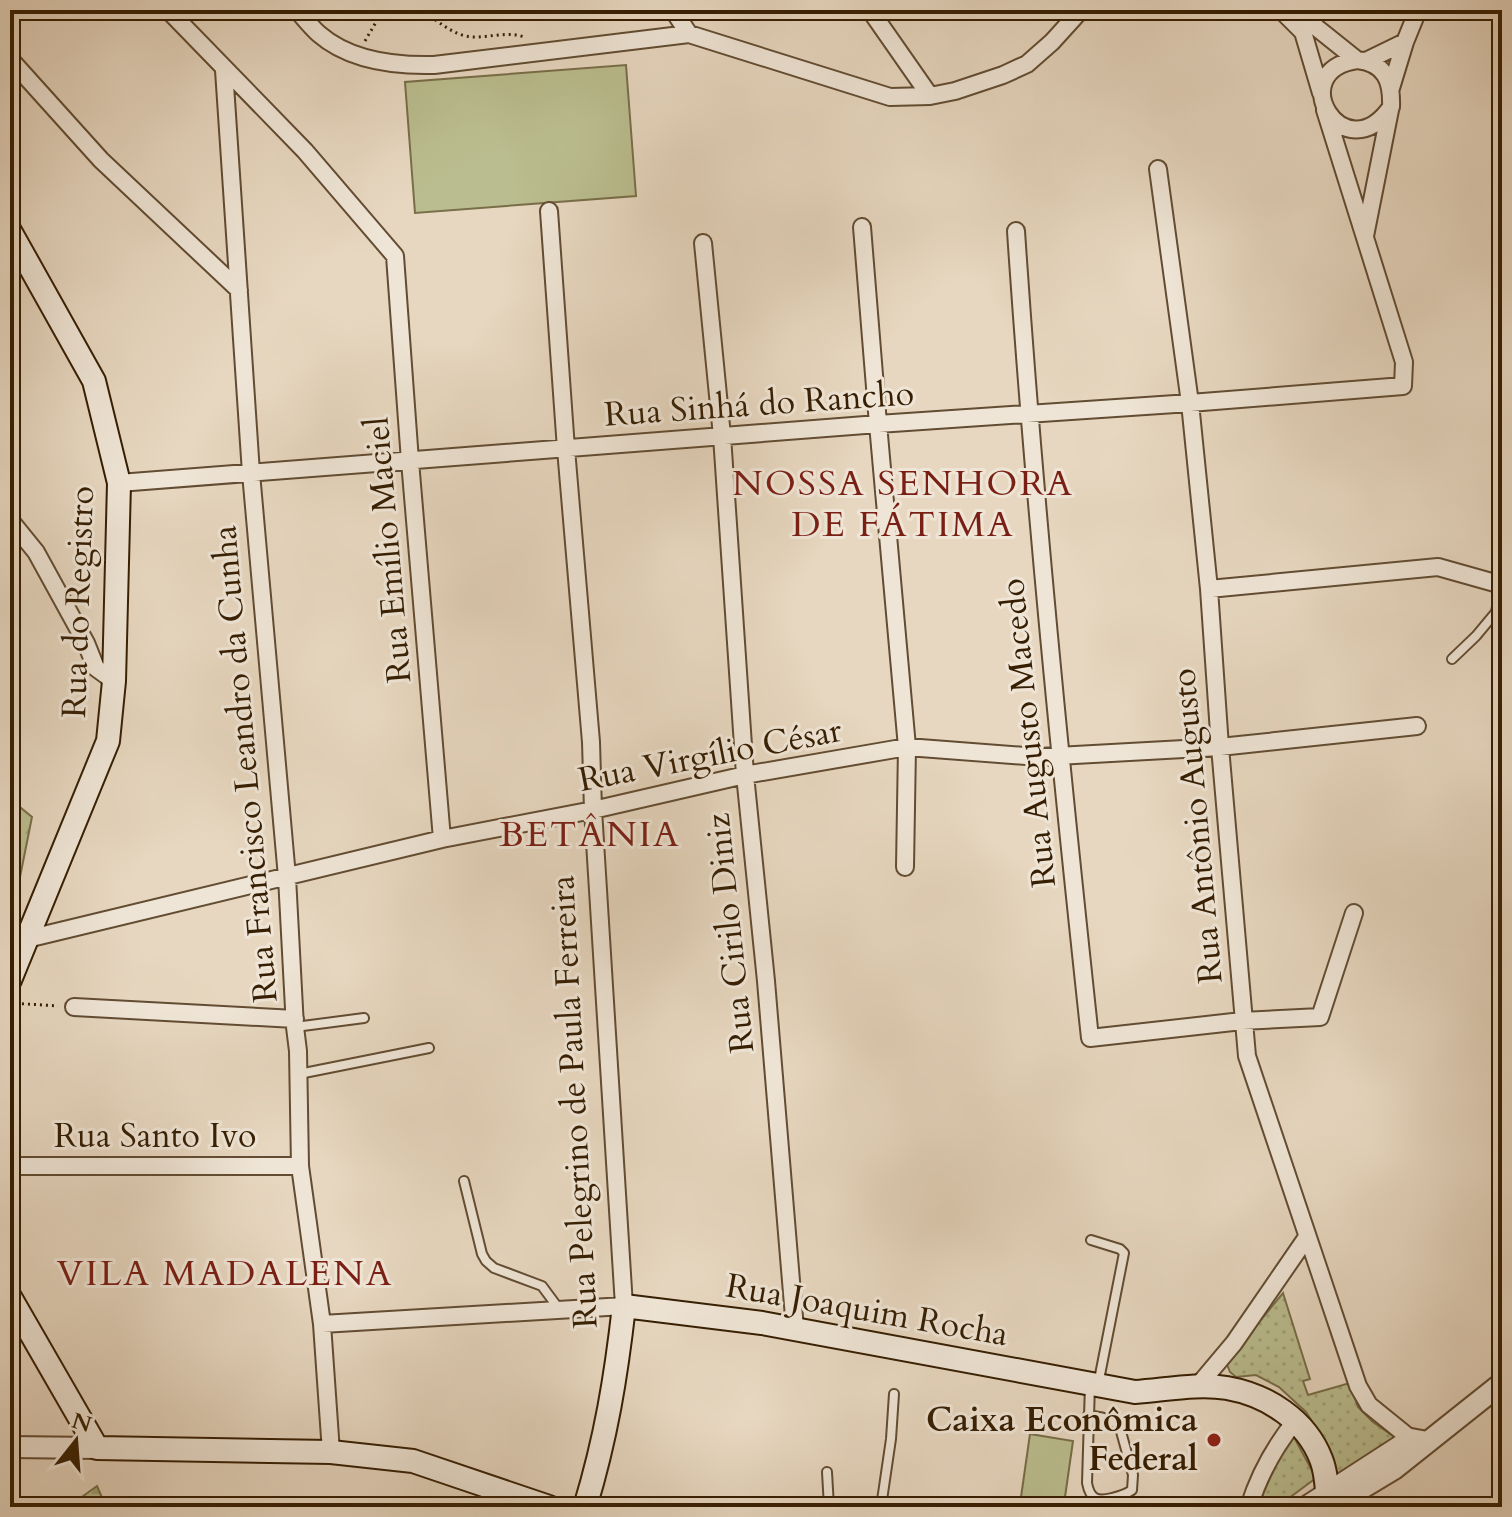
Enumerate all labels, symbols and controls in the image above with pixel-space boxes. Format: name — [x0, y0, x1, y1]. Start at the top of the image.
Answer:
street label: Rua Sinhá do Rancho — [603, 370, 915, 438]
street label: Rua Emílio Maciel — [353, 415, 423, 685]
district label: NOSSA SENHORA DE FÁTIMA — [732, 459, 1074, 549]
street label: Rua do Registro — [51, 485, 105, 719]
street label: Rua Francisco Leandro da Cunha — [201, 523, 289, 1004]
street label: Rua Augusto Macedo — [989, 576, 1067, 890]
street label: Rua Antônio Augusto — [1160, 667, 1234, 985]
street label: Rua Virgílio César — [574, 707, 846, 803]
district label: BETÂNIA — [499, 810, 681, 859]
street label: Rua Cirilo Diniz — [695, 811, 765, 1055]
street label: Rua Pelegrino de Paula Ferreira — [539, 874, 609, 1330]
street label: Rua Santo Ivo — [54, 1113, 256, 1159]
district label: VILA MADALENA — [57, 1249, 393, 1298]
street label: Rua Joaquim Rocha — [722, 1263, 1012, 1358]
place label: Caixa Econômica Federal — [926, 1397, 1198, 1482]
north arrow — [36, 1401, 116, 1481]
text: N — [68, 1406, 95, 1440]
marker: Caixa Econômica Federal — [1205, 1431, 1223, 1449]

